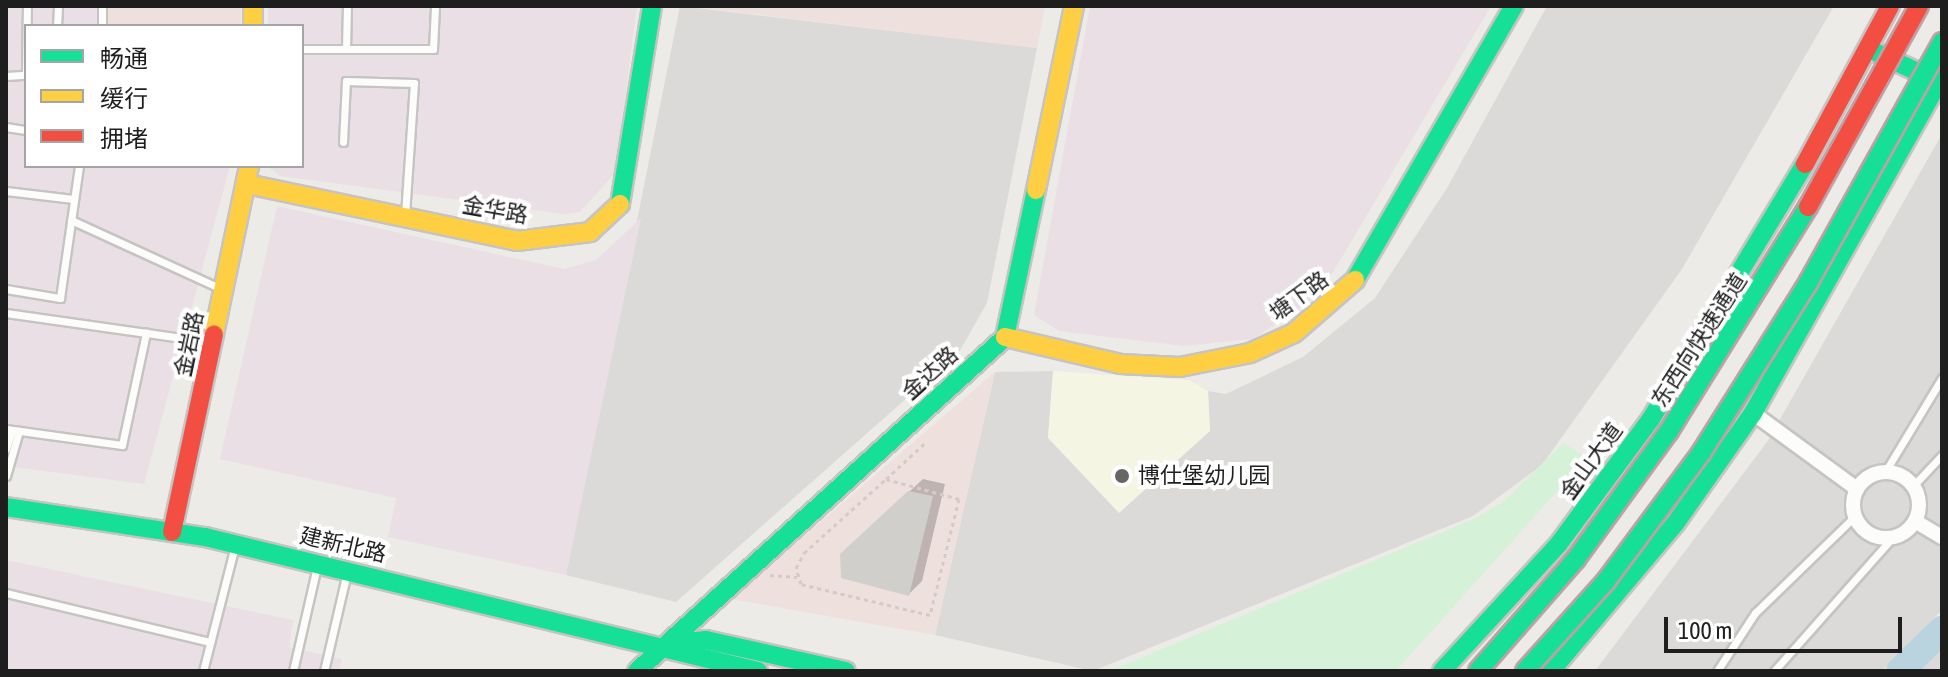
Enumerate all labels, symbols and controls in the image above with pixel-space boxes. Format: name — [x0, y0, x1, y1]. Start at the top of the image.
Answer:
legend — [24, 24, 304, 168]
text: 畅通 — [100, 45, 148, 72]
text: 缓行 — [100, 85, 148, 112]
text: 拥堵 — [100, 125, 148, 152]
street label: 金华路 — [460, 191, 530, 229]
street label: 塘下路 — [1265, 266, 1333, 326]
street label: 东西向快速通道 — [1646, 268, 1752, 412]
street label: 金岩路 — [169, 309, 209, 379]
street label: 金达路 — [897, 341, 963, 405]
street label: 金山大道 — [1554, 418, 1628, 504]
place label: 博仕堡幼儿园 — [1138, 463, 1270, 489]
marker: 博仕堡幼儿园 — [1113, 467, 1131, 485]
street label: 建新北路 — [297, 522, 389, 568]
scale bar — [1668, 601, 1906, 651]
text: 100 m — [1678, 617, 1732, 644]

